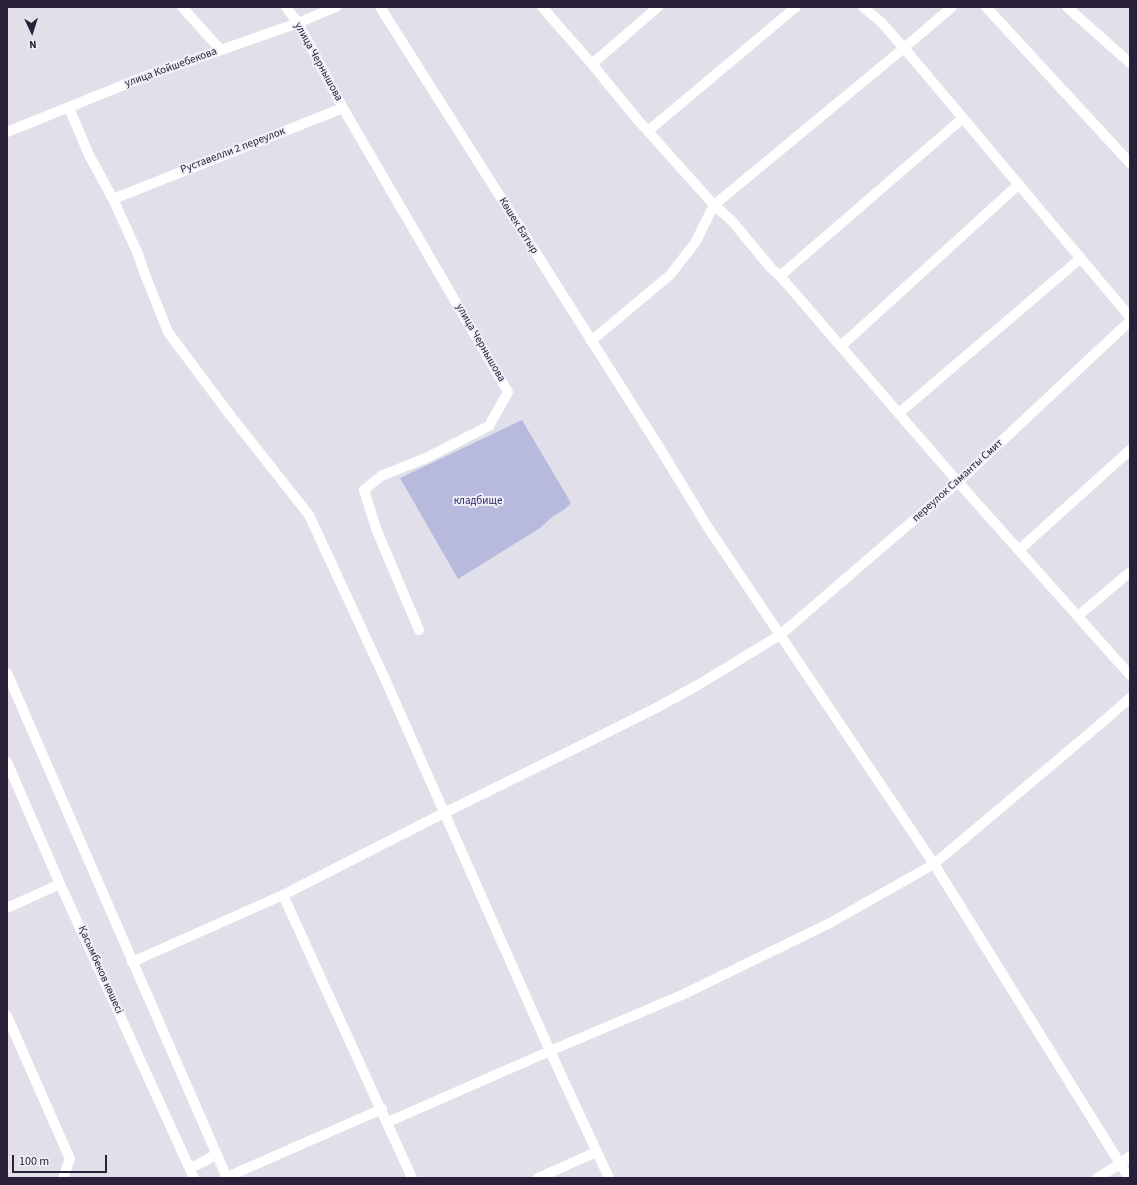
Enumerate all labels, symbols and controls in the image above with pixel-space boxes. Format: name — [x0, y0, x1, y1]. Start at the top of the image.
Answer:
north arrow — [12, 12, 52, 52]
street label: улица Чернышова — [291, 20, 345, 104]
text: N — [29, 37, 37, 52]
street label: улица Койшебекова — [123, 45, 219, 91]
street label: Руставелли 2 переулок — [179, 125, 287, 177]
street label: Көшек Батыр — [495, 195, 541, 257]
street label: улица Чернышова — [452, 302, 508, 384]
street label: переулок Саманты Смит — [910, 437, 1006, 525]
park label: кладбище — [454, 495, 502, 509]
street label: Қасымбеков көшесі — [75, 924, 125, 1016]
scale bar — [14, 1147, 109, 1173]
text: 100 m — [19, 1153, 49, 1170]

